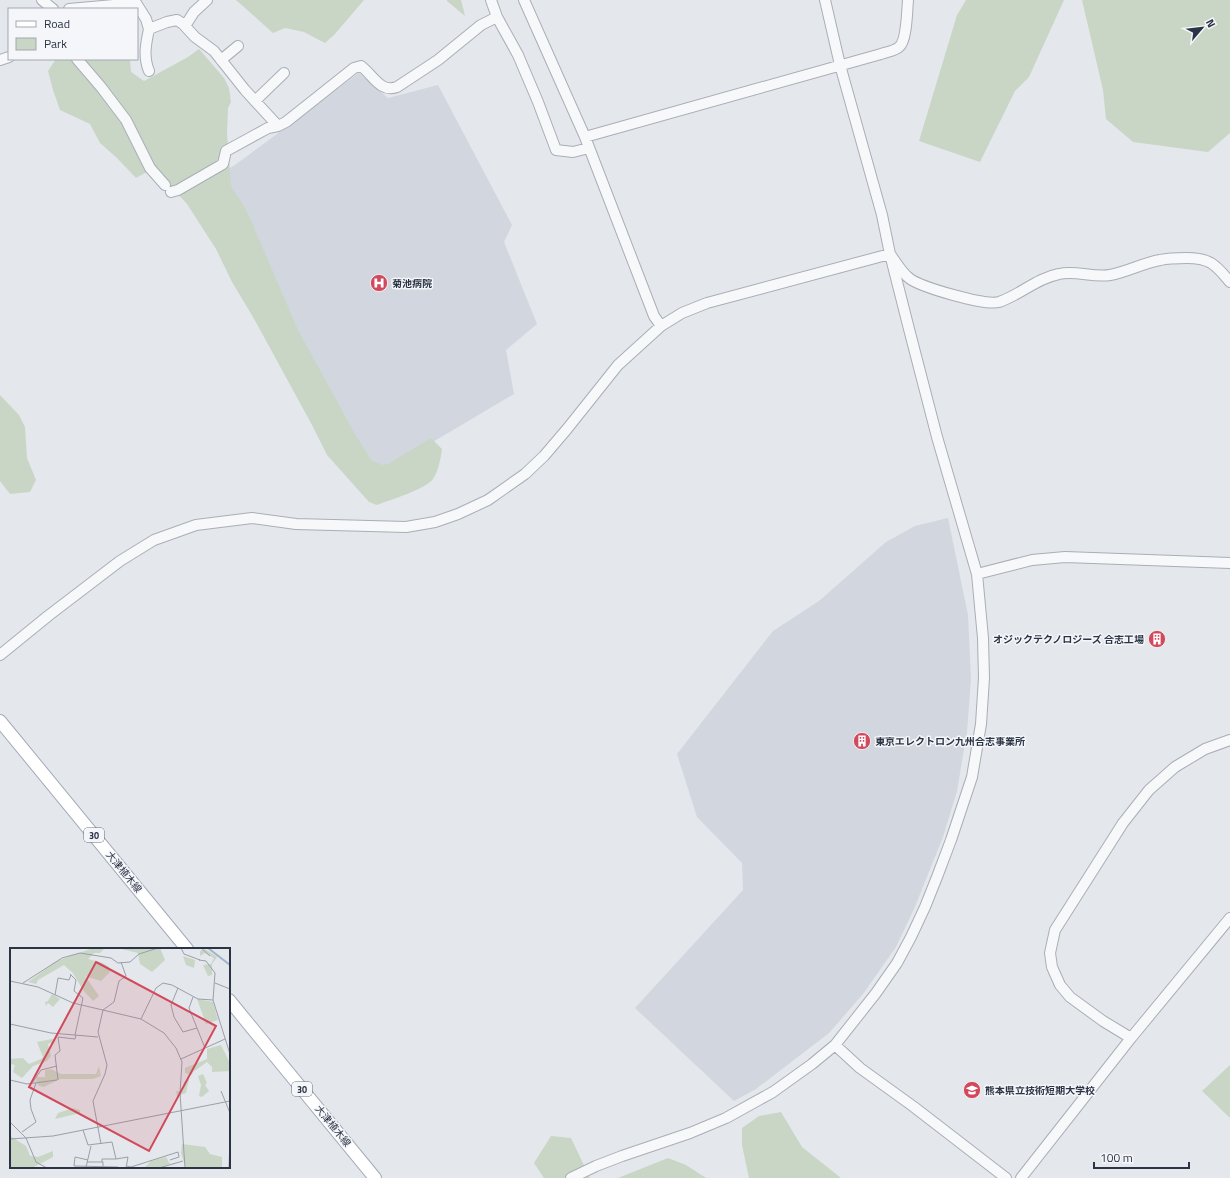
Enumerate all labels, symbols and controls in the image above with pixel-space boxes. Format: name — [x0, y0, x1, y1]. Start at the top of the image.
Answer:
legend — [8, 8, 138, 60]
north arrow — [1182, 8, 1222, 48]
text: Road — [44, 14, 70, 33]
text: N — [1202, 16, 1220, 30]
text: Park — [44, 34, 67, 53]
hospital icon: 菊池病院 — [369, 273, 389, 293]
place label: 菊池病院 — [392, 276, 432, 291]
building icon: オジックテクノロジーズ 合志工場 — [1147, 629, 1167, 649]
place label: オジックテクノロジーズ 合志工場 — [993, 632, 1144, 647]
building icon: 東京エレクトロン九州合志事業所 — [852, 731, 872, 751]
place label: 東京エレクトロン九州合志事業所 — [875, 734, 1025, 749]
road number: 30 — [84, 828, 104, 842]
street label: 大津植木線 — [102, 848, 146, 896]
inset map — [10, 948, 230, 1168]
school or university icon: 熊本県立技術短期大学校 — [962, 1080, 982, 1100]
road number: 30 — [292, 1082, 312, 1096]
place label: 熊本県立技術短期大学校 — [985, 1083, 1095, 1098]
street label: 大津植木線 — [311, 1102, 355, 1150]
scale bar — [1094, 1144, 1189, 1170]
text: 100 m — [1100, 1148, 1133, 1167]

